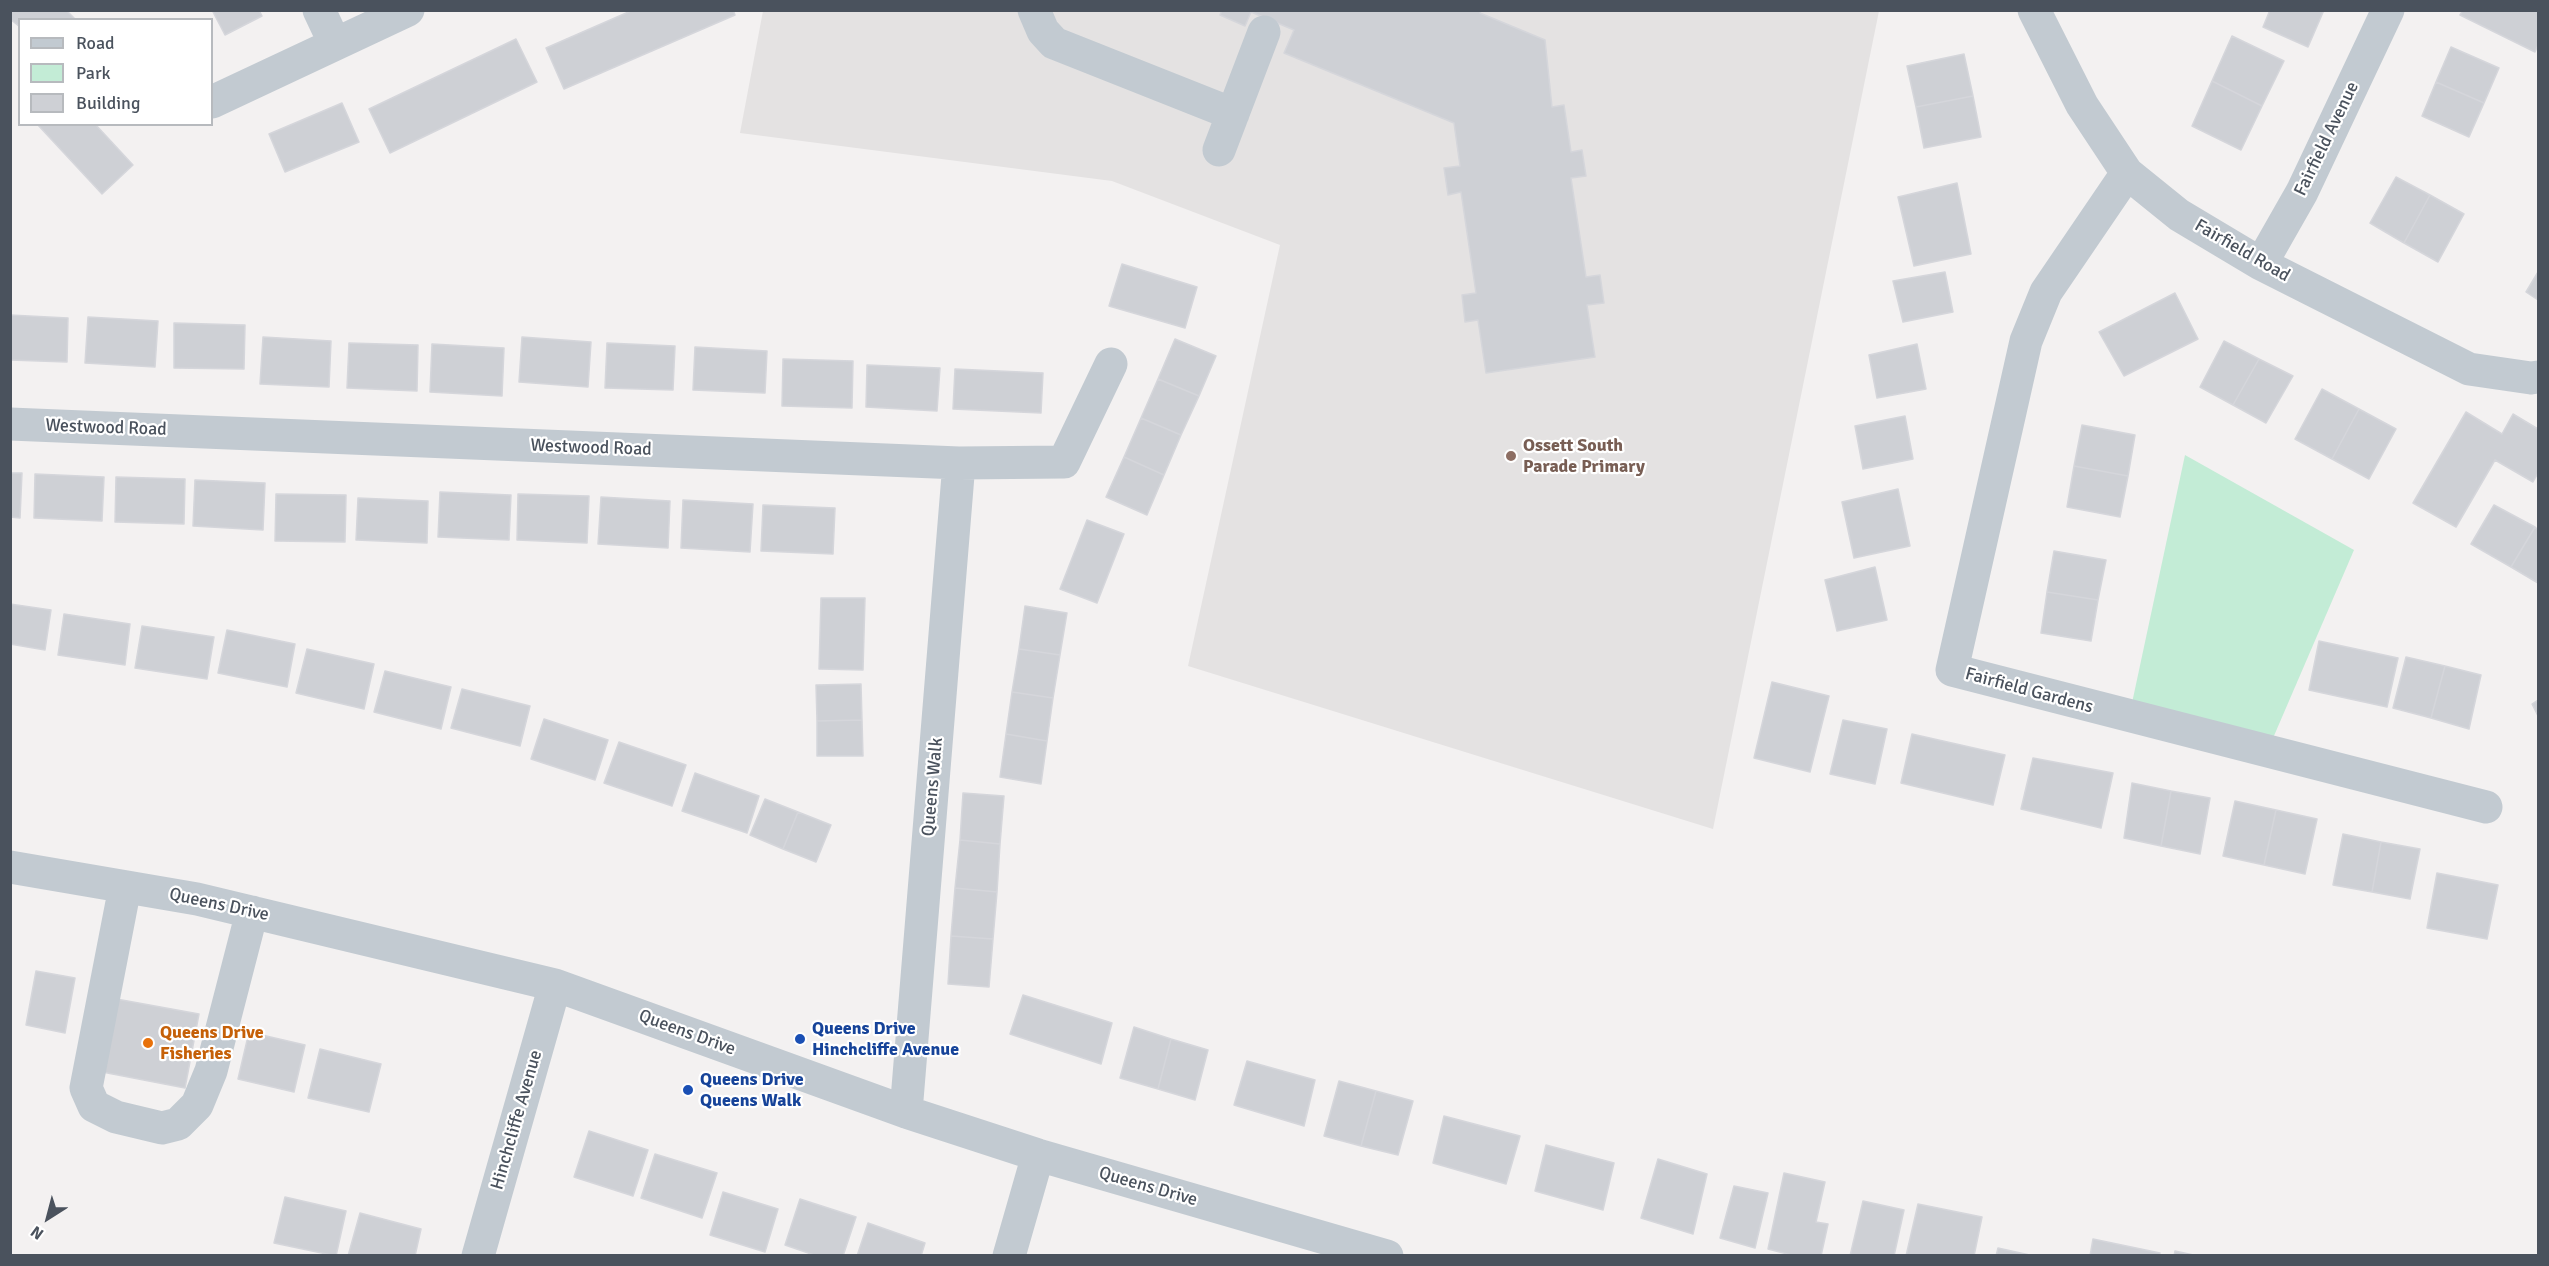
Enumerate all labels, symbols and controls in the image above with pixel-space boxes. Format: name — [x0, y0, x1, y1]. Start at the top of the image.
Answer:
legend — [18, 18, 213, 126]
text: Road — [76, 32, 115, 54]
text: Park — [76, 62, 111, 84]
street label: Fairfield Avenue — [2290, 78, 2364, 200]
text: Building — [76, 92, 140, 114]
street label: Fairfield Road — [2190, 215, 2294, 287]
street label: Westwood Road — [45, 415, 167, 441]
street label: Westwood Road — [530, 435, 652, 461]
place label: Ossett South Parade Primary — [1523, 435, 1645, 478]
marker: Ossett South Parade Primary — [1504, 449, 1518, 463]
street label: Fairfield Gardens — [1963, 664, 2095, 718]
street label: Queens Walk — [918, 737, 948, 837]
street label: Queens Drive — [167, 884, 271, 926]
street label: Queens Drive — [636, 1006, 738, 1060]
place label: Queens Drive Hinchcliffe Avenue — [812, 1018, 959, 1060]
place label: Queens Drive Fisheries — [160, 1022, 264, 1064]
marker: Queens Drive Hinchcliffe Avenue — [793, 1032, 807, 1046]
marker: Queens Drive Fisheries — [141, 1036, 155, 1050]
street label: Hinchcliffe Avenue — [487, 1048, 547, 1192]
place label: Queens Drive Queens Walk — [700, 1069, 804, 1112]
marker: Queens Drive Queens Walk — [681, 1083, 695, 1097]
street label: Queens Drive — [1096, 1163, 1200, 1211]
north arrow — [18, 1188, 78, 1248]
text: N — [27, 1221, 48, 1244]

